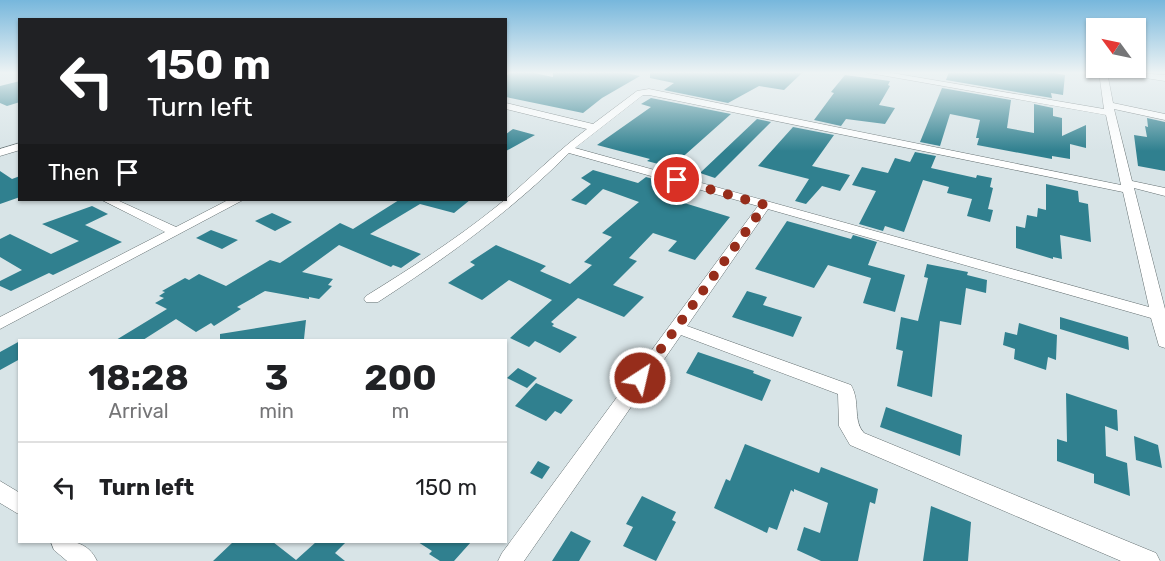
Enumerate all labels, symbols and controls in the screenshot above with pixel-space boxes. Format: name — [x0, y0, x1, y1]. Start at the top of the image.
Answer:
north arrow — [1086, 18, 1146, 78]
map controls — [1086, 18, 1146, 78]
text: 150 m — [147, 40, 271, 90]
icon: left — [48, 42, 126, 120]
text: Turn left — [147, 91, 252, 123]
pin — [651, 154, 702, 205]
icon: arrive — [111, 156, 144, 189]
text: Then — [48, 159, 99, 186]
icon: arrive — [660, 163, 693, 196]
position arrow — [608, 346, 672, 410]
text: 18:28 — [88, 356, 189, 399]
text: 3 — [265, 356, 288, 399]
text: 200 — [364, 356, 437, 399]
text: Arrival — [109, 399, 169, 423]
text: min — [259, 399, 294, 423]
text: m — [392, 399, 409, 423]
icon: left — [48, 471, 81, 504]
text: Turn left — [99, 474, 194, 501]
text: 150 m — [416, 474, 477, 501]

